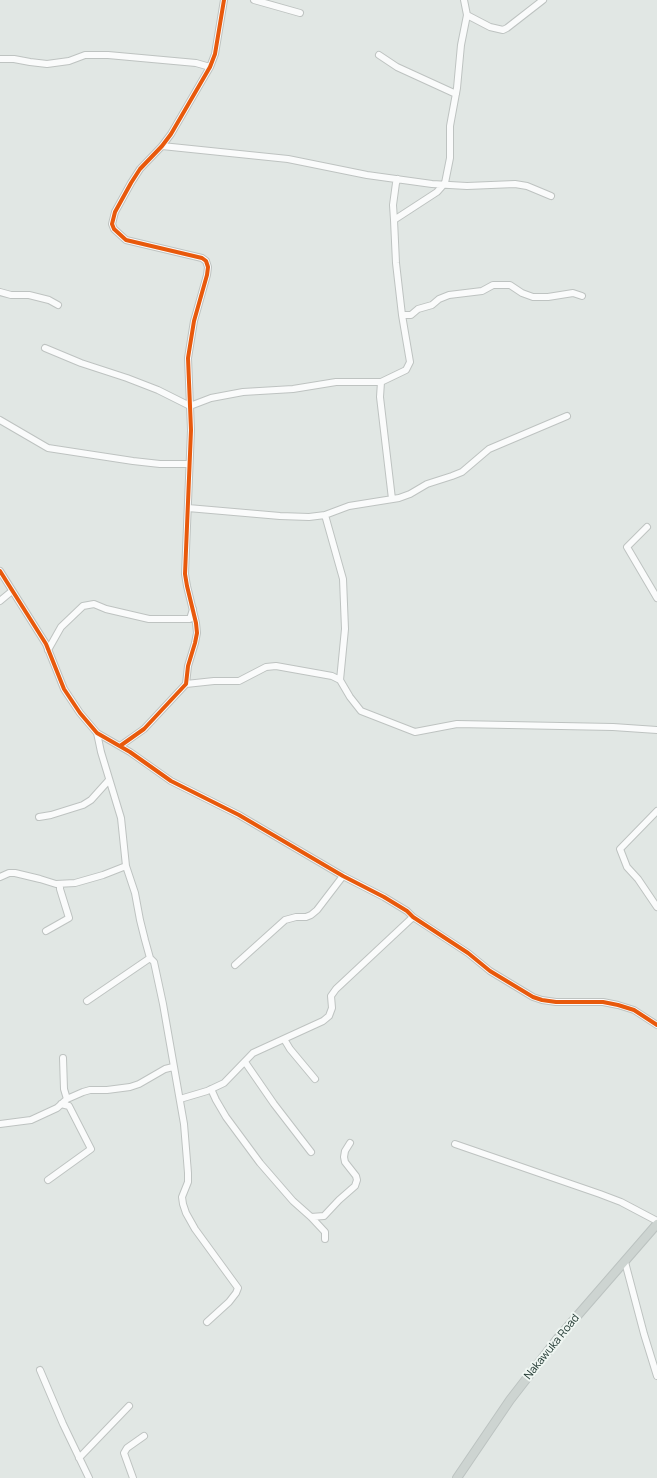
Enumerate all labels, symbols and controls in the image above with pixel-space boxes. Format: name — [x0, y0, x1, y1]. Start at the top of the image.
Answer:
street label: Nakawuka Road — [522, 1312, 582, 1382]

